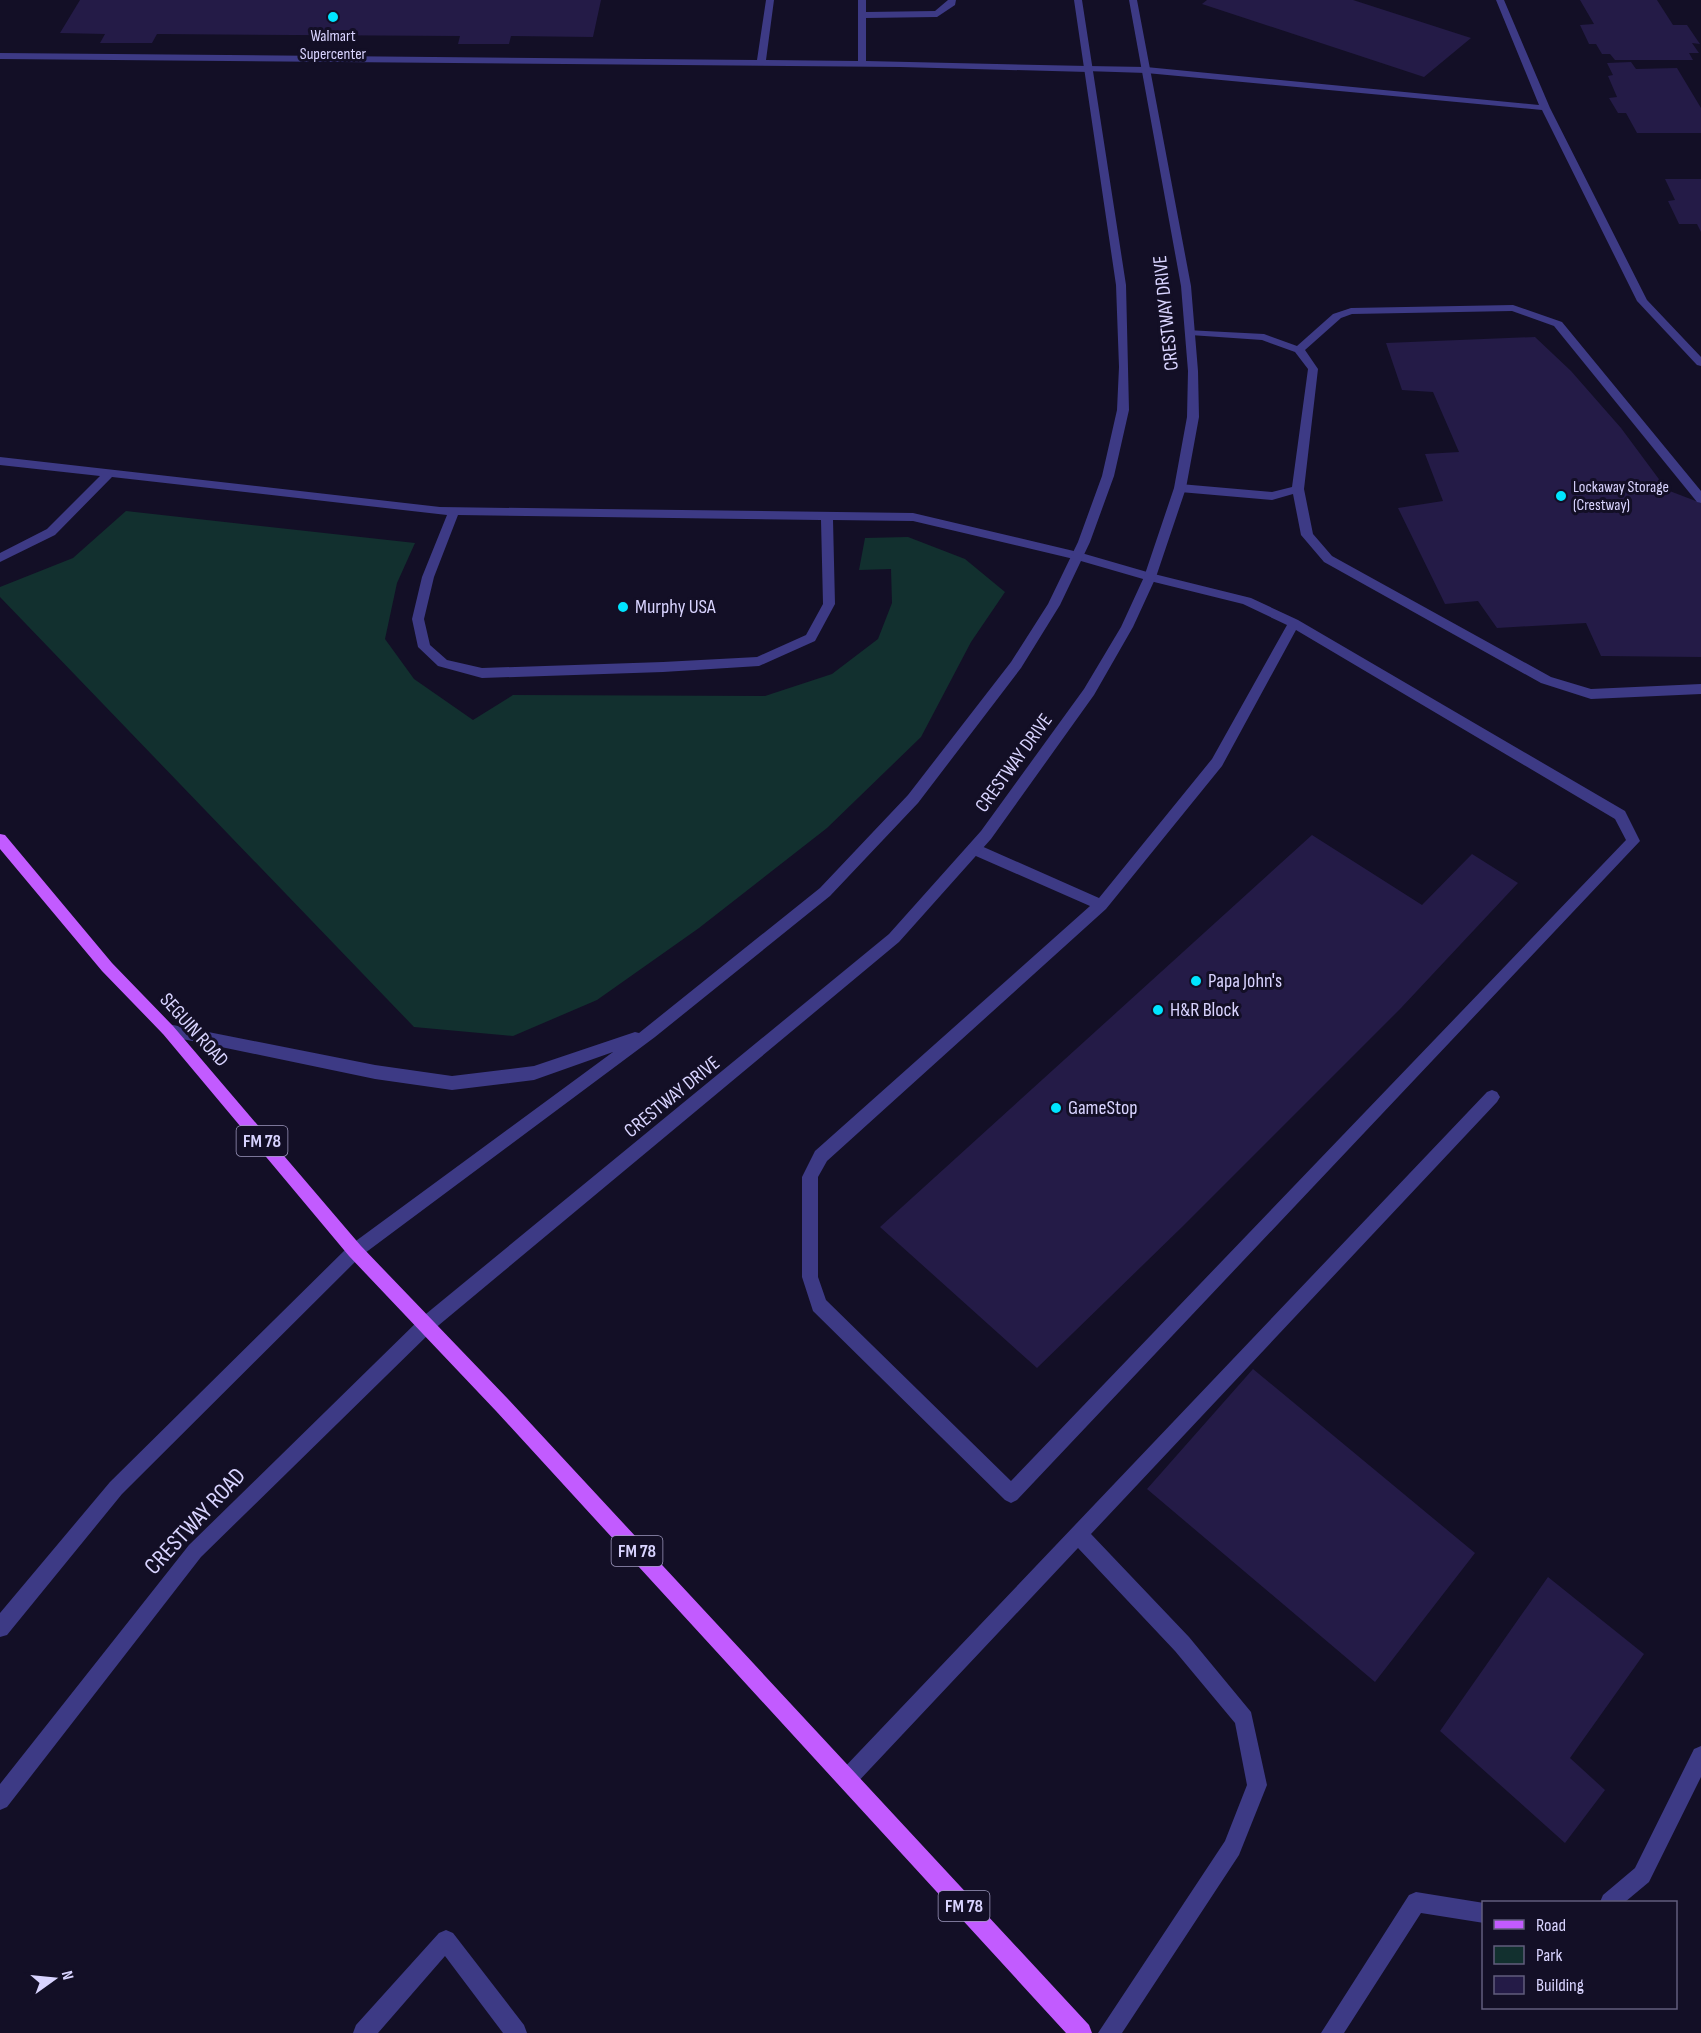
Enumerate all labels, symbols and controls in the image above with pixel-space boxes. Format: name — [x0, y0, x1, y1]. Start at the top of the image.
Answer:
marker: Walmart Supercenter — [326, 10, 340, 24]
place label: Walmart Supercenter — [300, 27, 367, 64]
street label: CRESTWAY DRIVE — [1148, 254, 1184, 372]
place label: Lockaway Storage (Crestway) — [1573, 478, 1669, 515]
marker: Lockaway Storage (Crestway) — [1554, 489, 1568, 503]
place label: Murphy USA — [635, 595, 716, 619]
marker: Murphy USA — [616, 600, 630, 614]
street label: CRESTWAY DRIVE — [970, 709, 1058, 817]
place label: Papa John's — [1208, 969, 1282, 993]
marker: Papa John's — [1189, 974, 1203, 988]
street label: SEGUIN ROAD — [155, 988, 233, 1072]
place label: H&R Block — [1170, 998, 1240, 1022]
marker: H&R Block — [1151, 1003, 1165, 1017]
street label: CRESTWAY DRIVE — [619, 1051, 725, 1143]
place label: GameStop — [1068, 1096, 1138, 1120]
marker: GameStop — [1049, 1101, 1063, 1115]
road number: FM 78 — [236, 1126, 288, 1156]
street label: CRESTWAY ROAD — [138, 1462, 252, 1580]
road number: FM 78 — [612, 1536, 662, 1566]
road number: FM 78 — [938, 1891, 990, 1921]
legend — [1482, 1901, 1677, 2009]
text: Road — [1536, 1915, 1566, 1936]
text: Park — [1536, 1945, 1562, 1966]
north arrow — [24, 1949, 84, 2009]
text: N — [57, 1969, 77, 1982]
text: Building — [1536, 1975, 1584, 1996]

